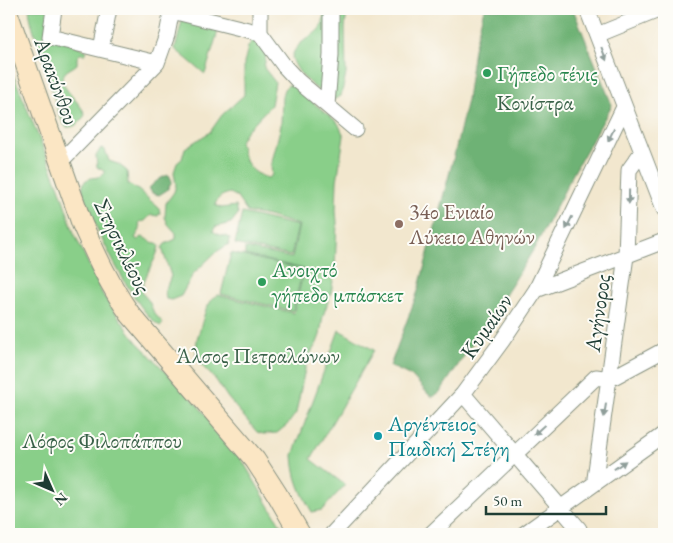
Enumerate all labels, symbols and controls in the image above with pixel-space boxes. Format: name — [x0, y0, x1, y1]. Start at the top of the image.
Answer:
street label: Αρακύνθου — [27, 32, 86, 129]
one-way arrow — [600, 47, 608, 62]
place label: Γήπεδο τένις — [497, 59, 598, 88]
marker: Γήπεδο τένις — [481, 67, 493, 79]
park label: Κονίστρα — [497, 88, 574, 117]
one-way arrow — [607, 128, 615, 142]
one-way arrow — [625, 189, 633, 205]
street label: Στησικλέους — [87, 194, 158, 298]
place label: 34ο Ενιαίο Λύκειο Αθηνών — [408, 197, 535, 251]
one-way arrow — [564, 216, 572, 230]
marker: 34ο Ενιαίο Λύκειο Αθηνών — [393, 218, 405, 230]
place label: Ανοιχτό γήπεδο μπάσκετ — [271, 255, 404, 309]
street label: Αγήνορος — [578, 272, 617, 355]
marker: Ανοιχτό γήπεδο μπάσκετ — [256, 276, 268, 288]
street label: Κυμαίων — [454, 288, 519, 364]
park label: Άλσος Πετραλώνων — [175, 341, 340, 370]
one-way arrow — [601, 402, 609, 418]
place label: Αργέντειος Παιδική Στέγη — [387, 409, 510, 463]
one-way arrow — [533, 424, 545, 436]
park label: Λόφος Φιλοπάππου — [21, 426, 182, 455]
marker: Αργέντειος Παιδική Στέγη — [372, 430, 384, 442]
one-way arrow — [613, 460, 627, 470]
north arrow — [28, 466, 78, 516]
scale bar — [486, 483, 606, 515]
text: N — [50, 489, 72, 510]
text: 50 m — [493, 491, 522, 510]

